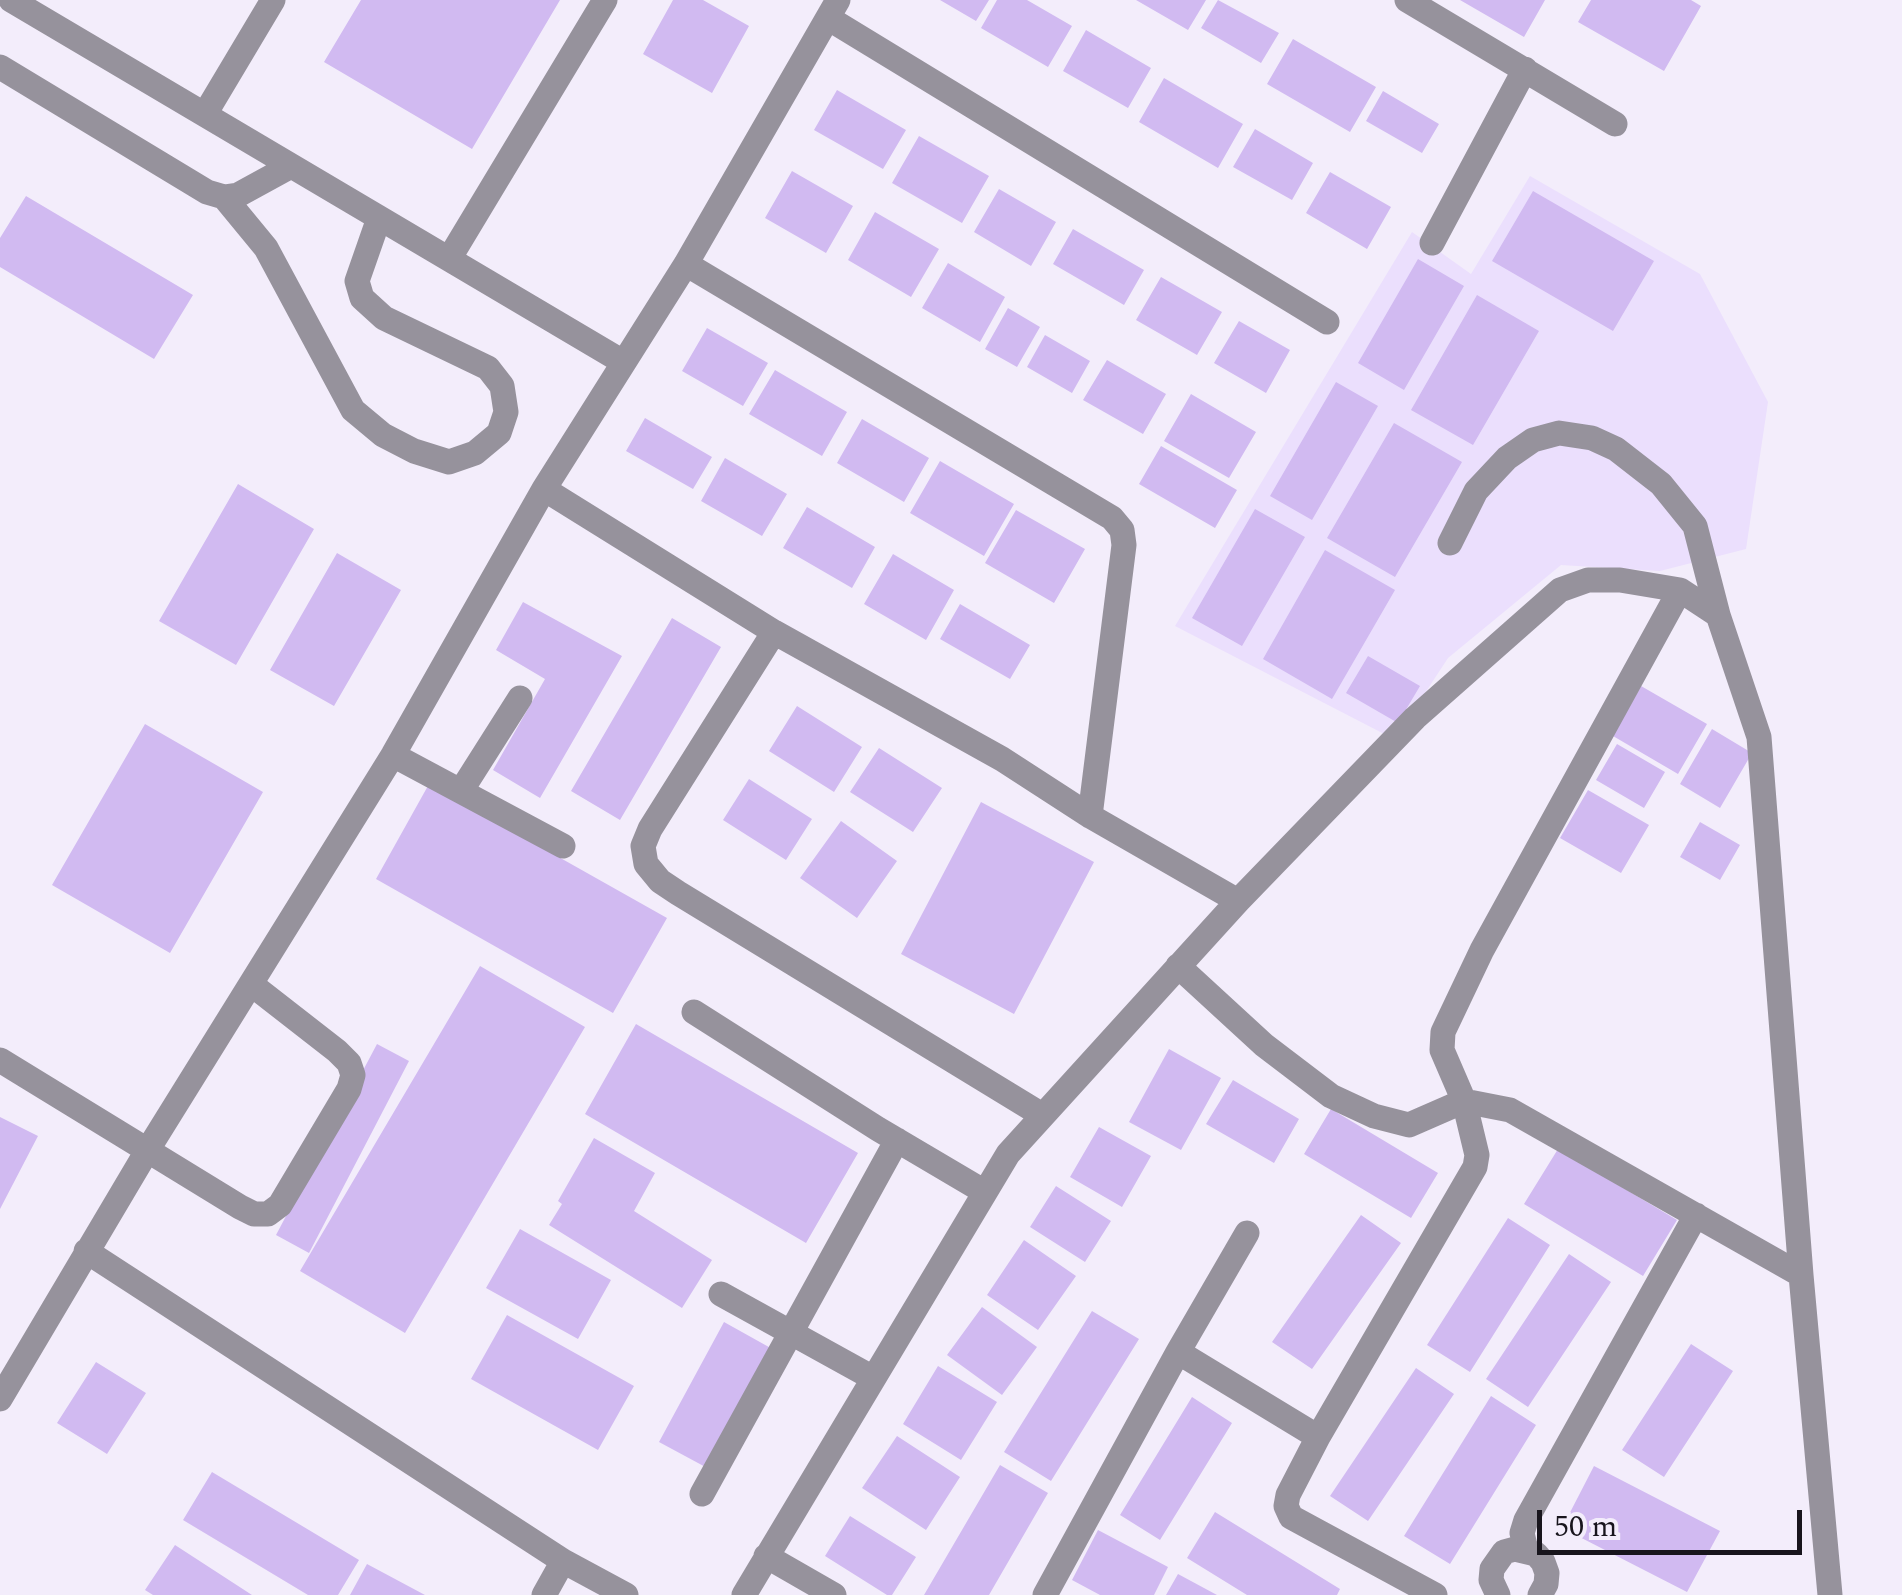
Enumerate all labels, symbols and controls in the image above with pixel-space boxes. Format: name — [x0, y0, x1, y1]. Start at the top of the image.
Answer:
scale bar — [1542, 1490, 1807, 1552]
text: 50 m — [1554, 1504, 1617, 1550]

